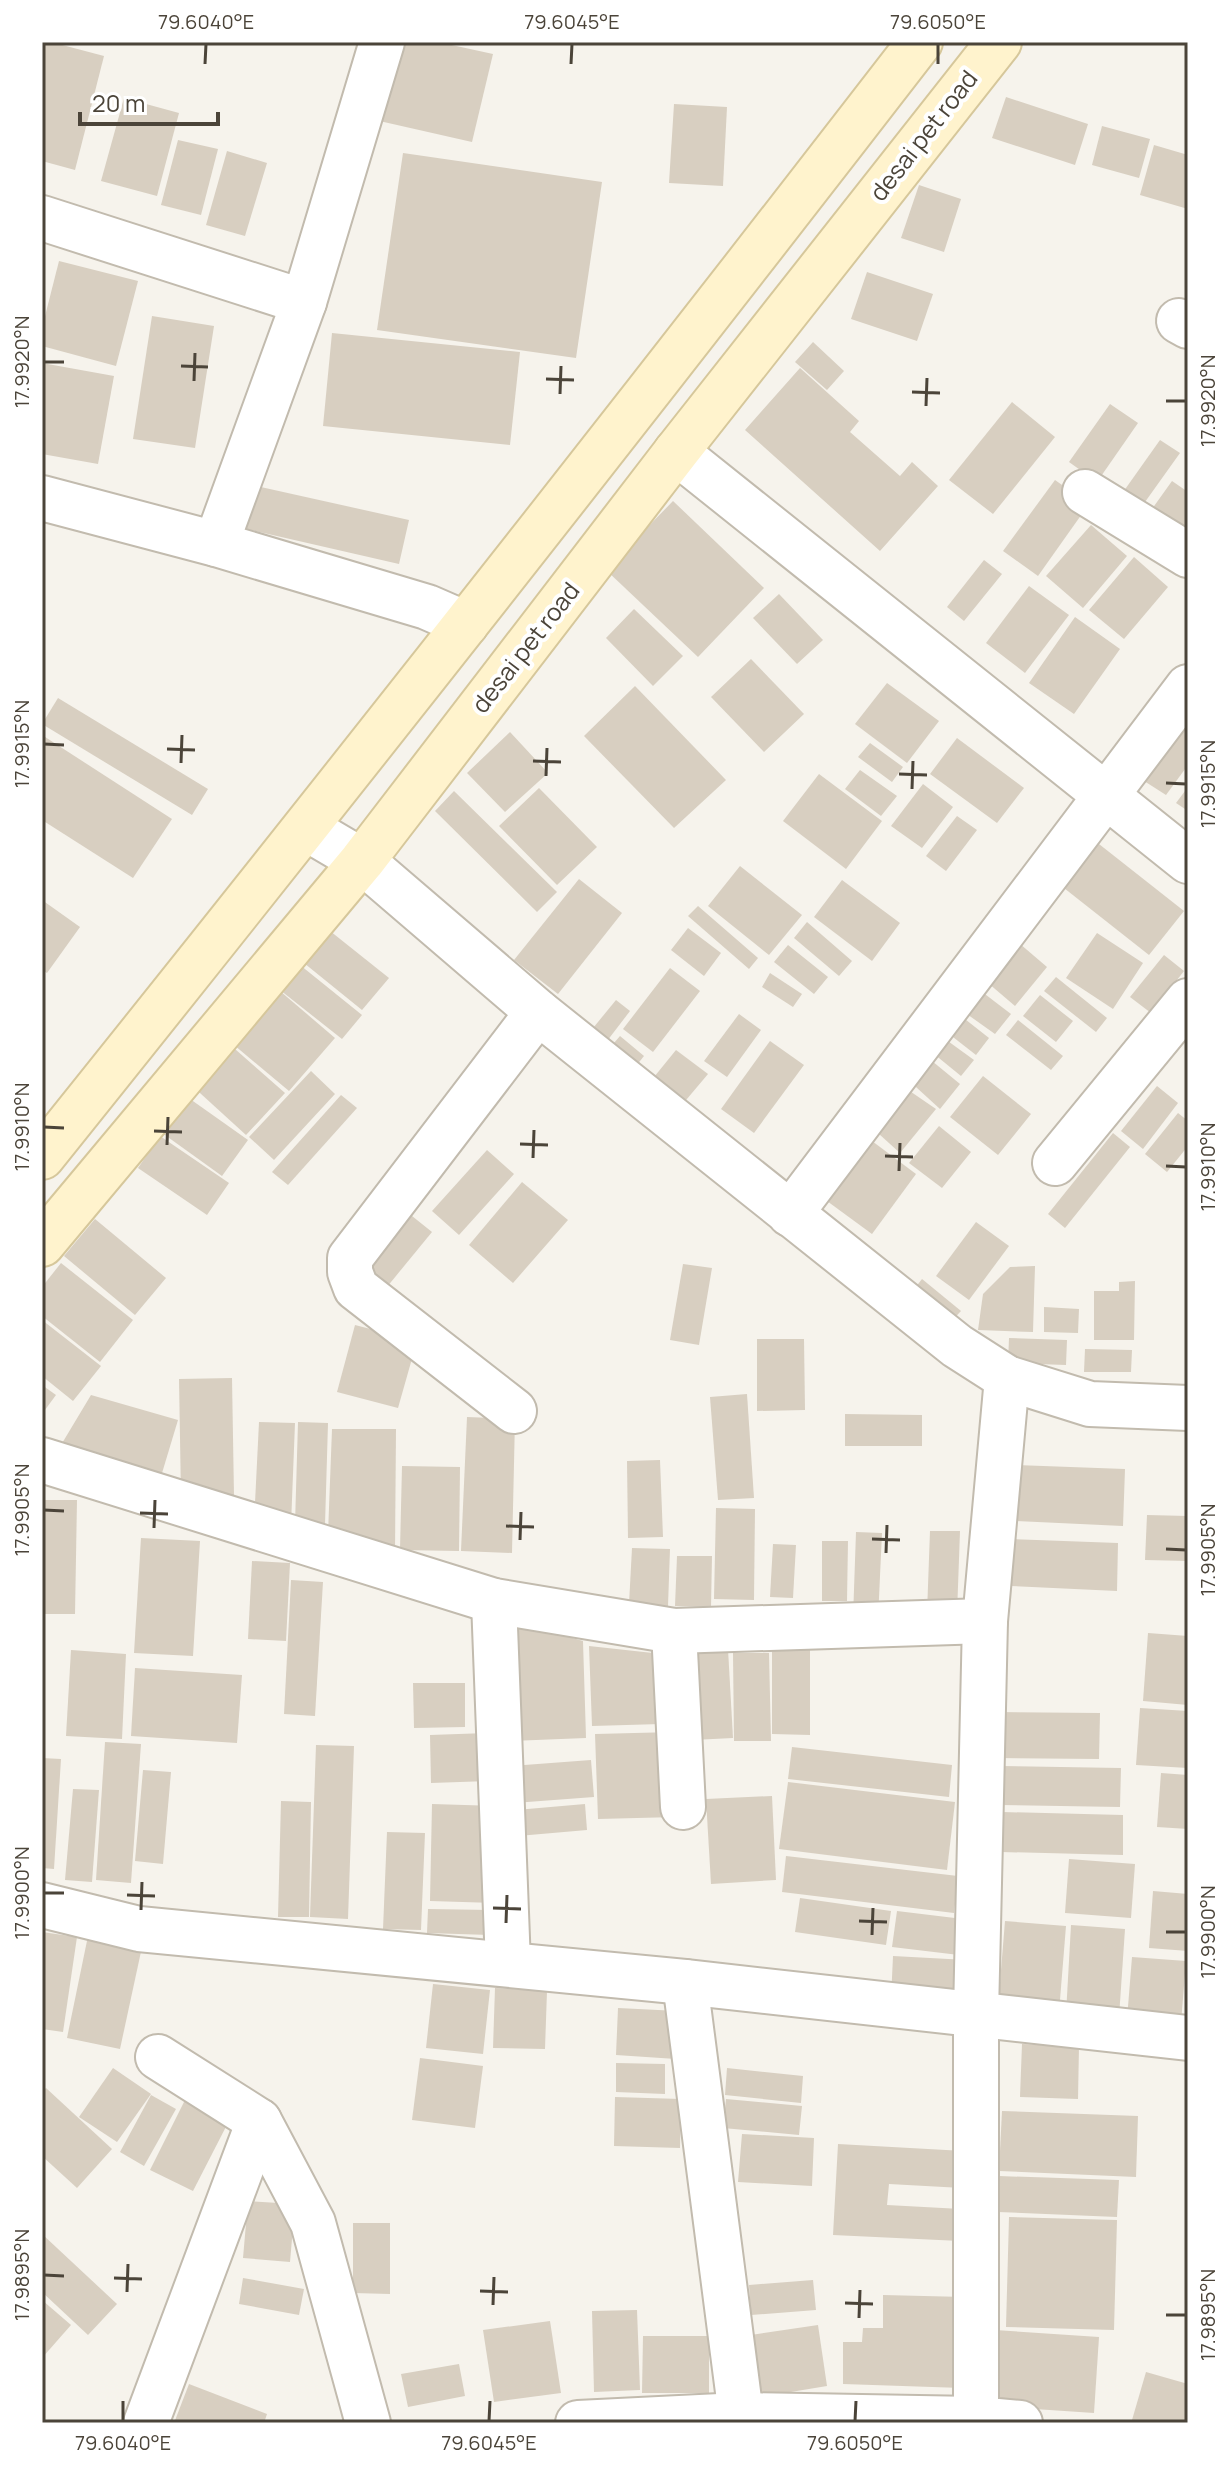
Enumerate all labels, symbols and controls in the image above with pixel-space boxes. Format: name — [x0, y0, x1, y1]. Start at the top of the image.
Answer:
text: 79.6040°E — [158, 8, 254, 35]
text: 79.6045°E — [524, 8, 620, 35]
text: 79.6050°E — [890, 8, 986, 35]
street label: desai pet road — [861, 63, 984, 207]
scale bar — [80, 76, 218, 126]
text: 20 m — [92, 86, 145, 119]
text: 17.9920°N — [8, 316, 35, 408]
text: 17.9920°N — [1194, 355, 1221, 447]
street label: desai pet road — [463, 575, 586, 719]
text: 17.9915°N — [8, 700, 35, 788]
text: 17.9915°N — [1194, 740, 1221, 828]
text: 17.9910°N — [8, 1082, 35, 1172]
text: 17.9910°N — [1194, 1122, 1221, 1212]
text: 17.9905°N — [8, 1464, 35, 1556]
text: 17.9905°N — [1194, 1504, 1221, 1596]
text: 17.9900°N — [8, 1846, 35, 1940]
text: 17.9900°N — [1194, 1885, 1221, 1979]
text: 17.9895°N — [8, 2229, 35, 2321]
text: 17.9895°N — [1194, 2269, 1221, 2361]
text: 79.6040°E — [75, 2429, 171, 2456]
text: 79.6045°E — [441, 2429, 537, 2456]
text: 79.6050°E — [807, 2429, 903, 2456]

